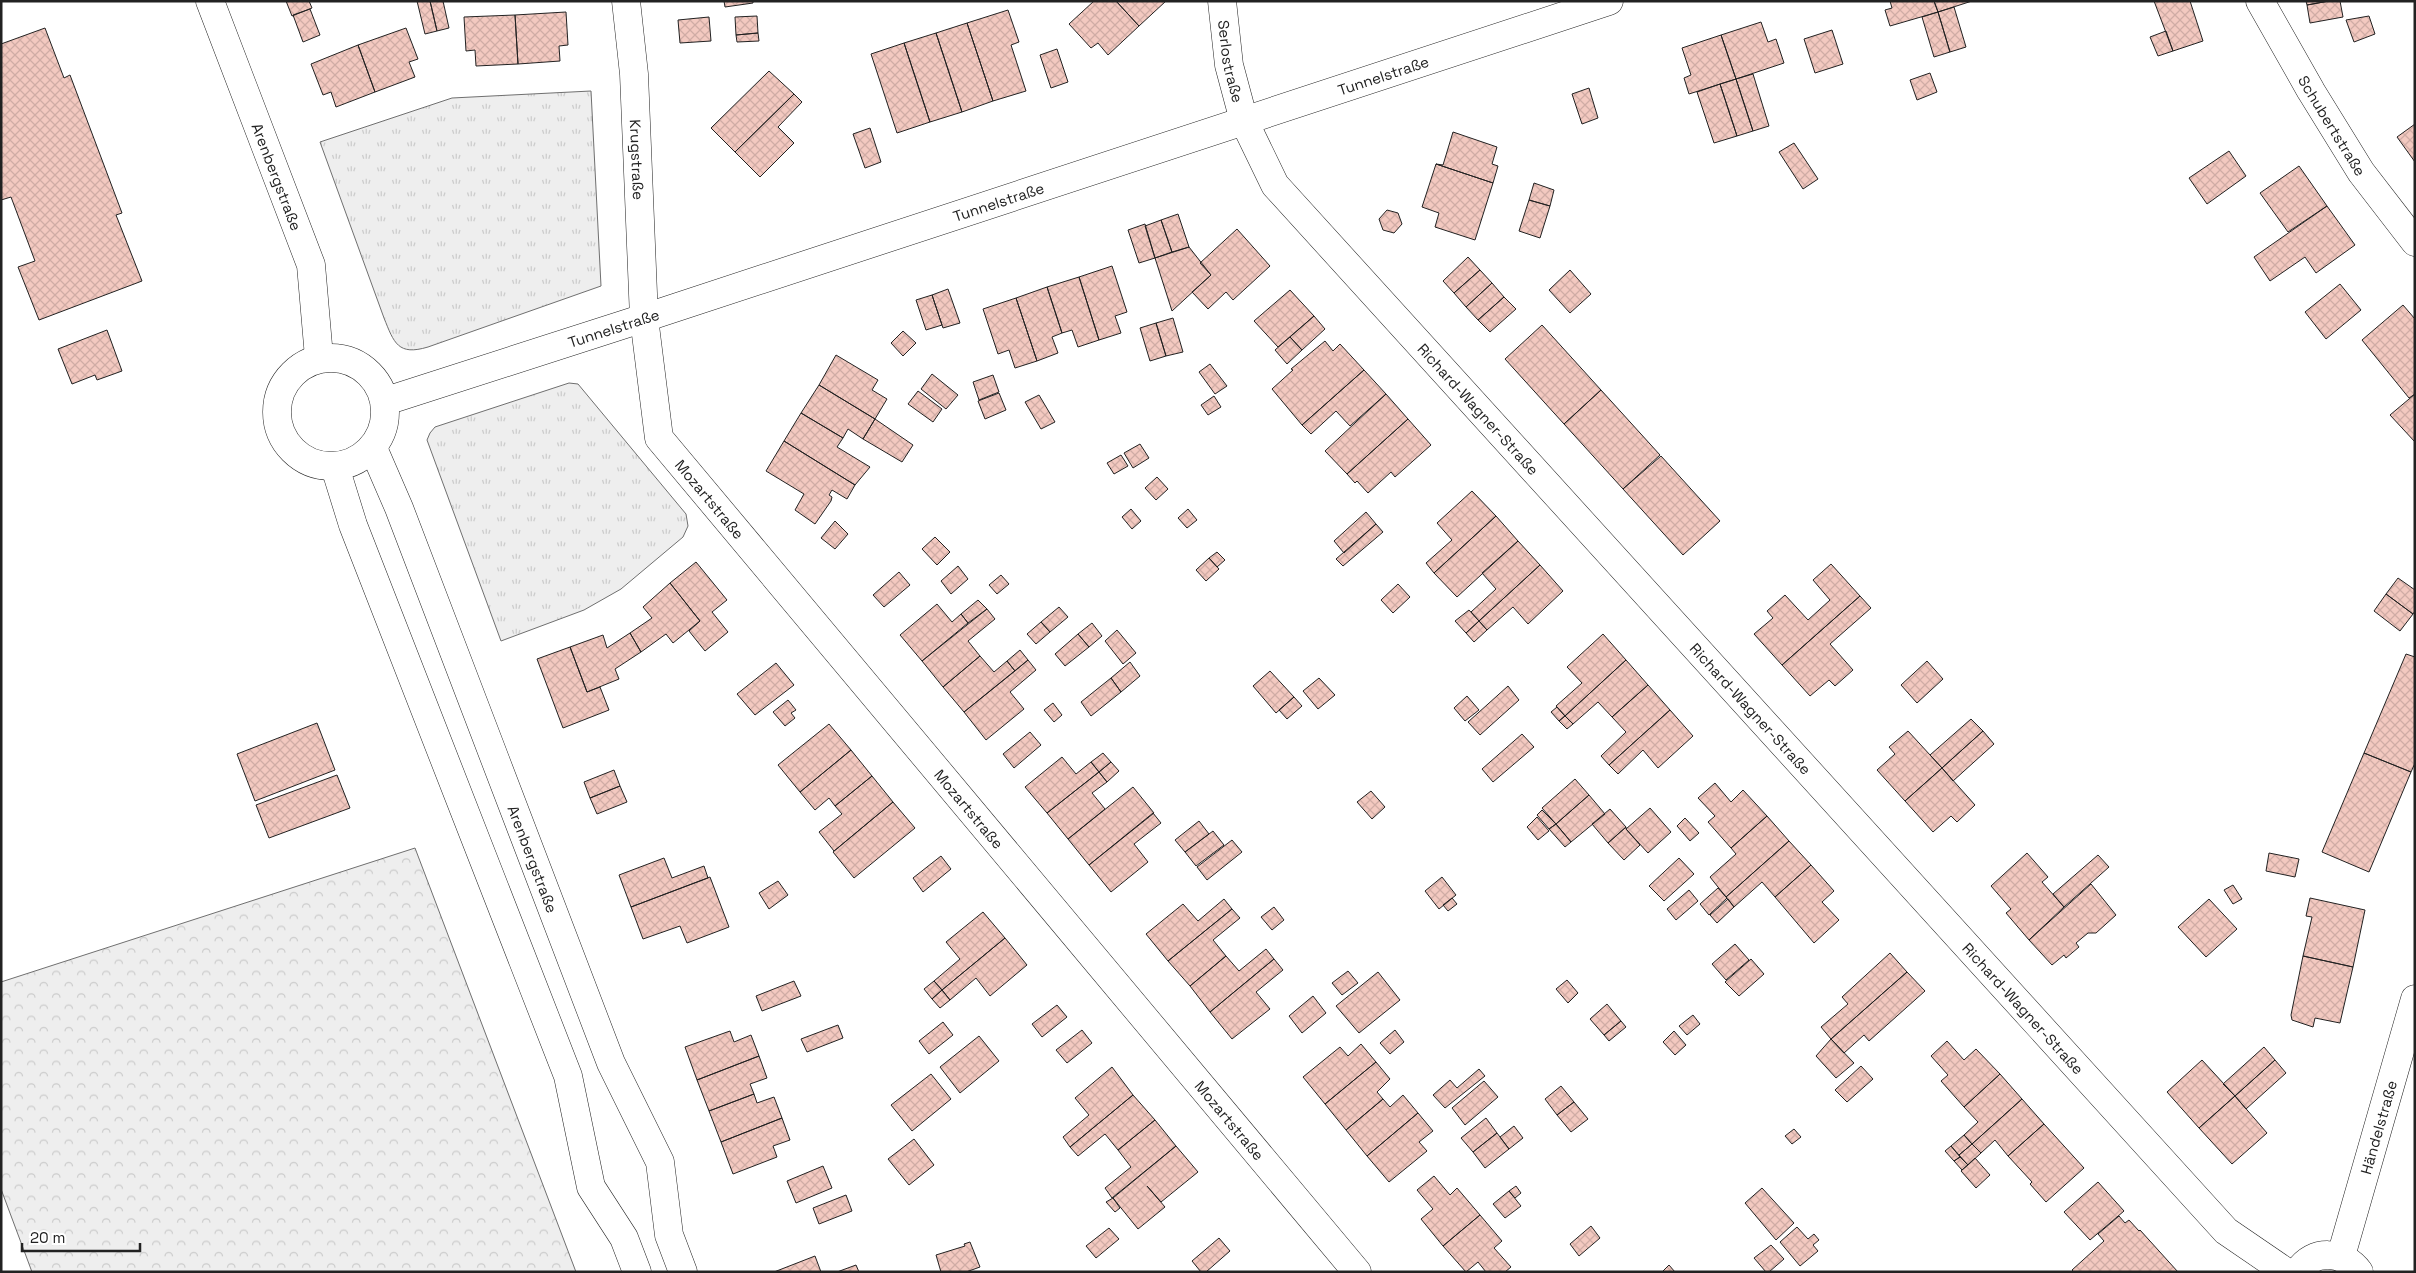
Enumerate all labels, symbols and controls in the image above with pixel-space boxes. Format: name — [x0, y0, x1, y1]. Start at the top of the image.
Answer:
street label: Serlostraße — [1215, 19, 1248, 105]
street label: Tunnelstraße — [1335, 51, 1431, 99]
street label: Schubertstraße — [2294, 72, 2371, 179]
street label: Krugstraße — [626, 119, 649, 200]
street label: Arenbergstraße — [248, 120, 306, 233]
street label: Tunnelstraße — [950, 178, 1046, 225]
street label: Tunnelstraße — [565, 304, 662, 351]
street label: Richard-Wagner-Straße — [1414, 339, 1543, 479]
street label: Mozartstraße — [671, 455, 749, 543]
street label: Richard-Wagner-Straße — [1686, 639, 1816, 778]
street label: Mozartstraße — [931, 765, 1008, 852]
street label: Arenbergstraße — [504, 802, 562, 915]
street label: Richard-Wagner-Straße — [1959, 938, 2088, 1078]
street label: Mozartstraße — [1191, 1076, 1269, 1164]
street label: Händelstraße — [2356, 1078, 2401, 1176]
scale bar — [22, 1220, 140, 1252]
text: 20 m — [30, 1228, 65, 1247]

